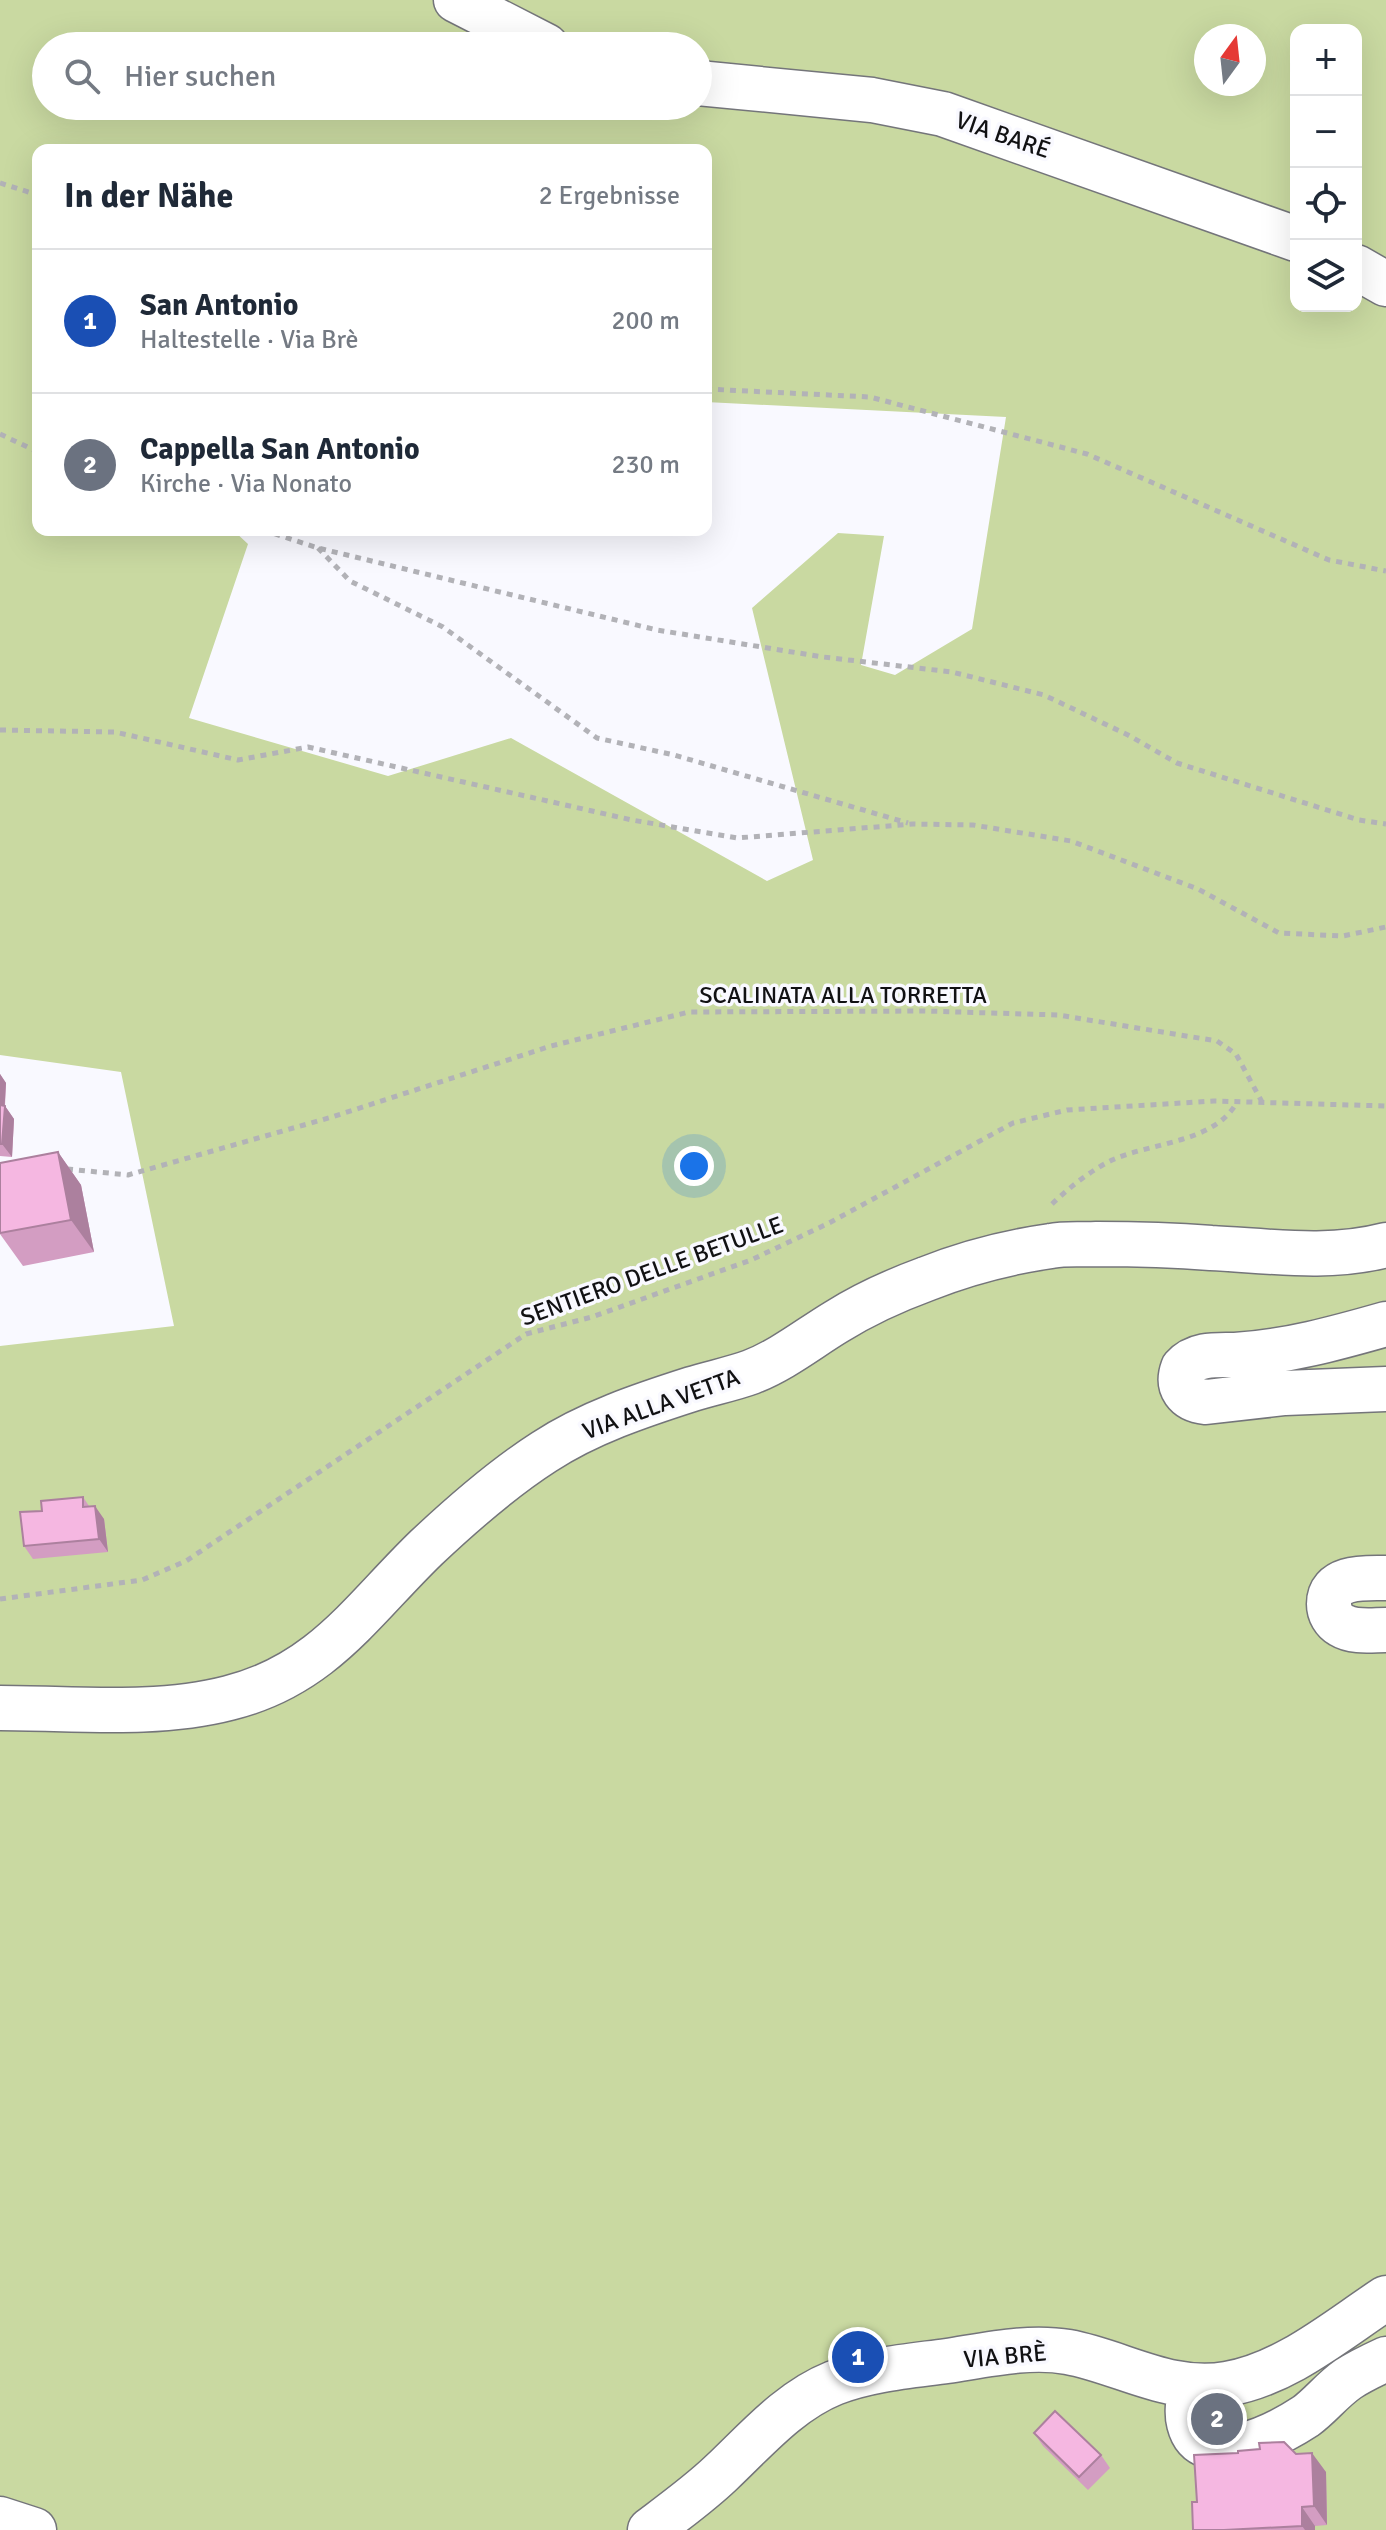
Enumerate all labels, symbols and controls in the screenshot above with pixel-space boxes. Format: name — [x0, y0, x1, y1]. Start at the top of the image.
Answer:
north arrow — [1194, 24, 1266, 96]
map controls — [1290, 24, 1362, 312]
button: + — [1290, 24, 1362, 96]
search box — [32, 32, 712, 120]
icon: search — [60, 54, 104, 98]
text: Hier suchen — [124, 58, 276, 95]
button: − — [1290, 96, 1362, 168]
street label: VIA BARÉ — [952, 105, 1054, 165]
button: locate — [1290, 168, 1362, 240]
text: In der Nähe — [64, 175, 233, 217]
text: 2 Ergebnisse — [539, 180, 680, 212]
button: layers — [1290, 240, 1362, 312]
text: San Antonio — [140, 287, 298, 324]
text: 1 — [83, 305, 97, 337]
text: 200 m — [611, 305, 680, 337]
text: Haltestelle · Via Brè — [140, 324, 358, 356]
text: Cappella San Antonio — [140, 431, 420, 468]
text: 2 — [83, 449, 97, 481]
text: 230 m — [611, 449, 680, 481]
text: Kirche · Via Nonato — [140, 468, 352, 500]
street label: SCALINATA ALLA TORRETTA — [699, 980, 987, 1010]
your location — [674, 1146, 714, 1186]
street label: SENTIERO DELLE BETULLE — [516, 1209, 788, 1333]
street label: VIA ALLA VETTA — [578, 1362, 744, 1446]
pin: 1 — [832, 2327, 884, 2387]
street label: VIA BRÈ — [962, 2337, 1048, 2375]
pin: 2 — [1191, 2389, 1243, 2449]

